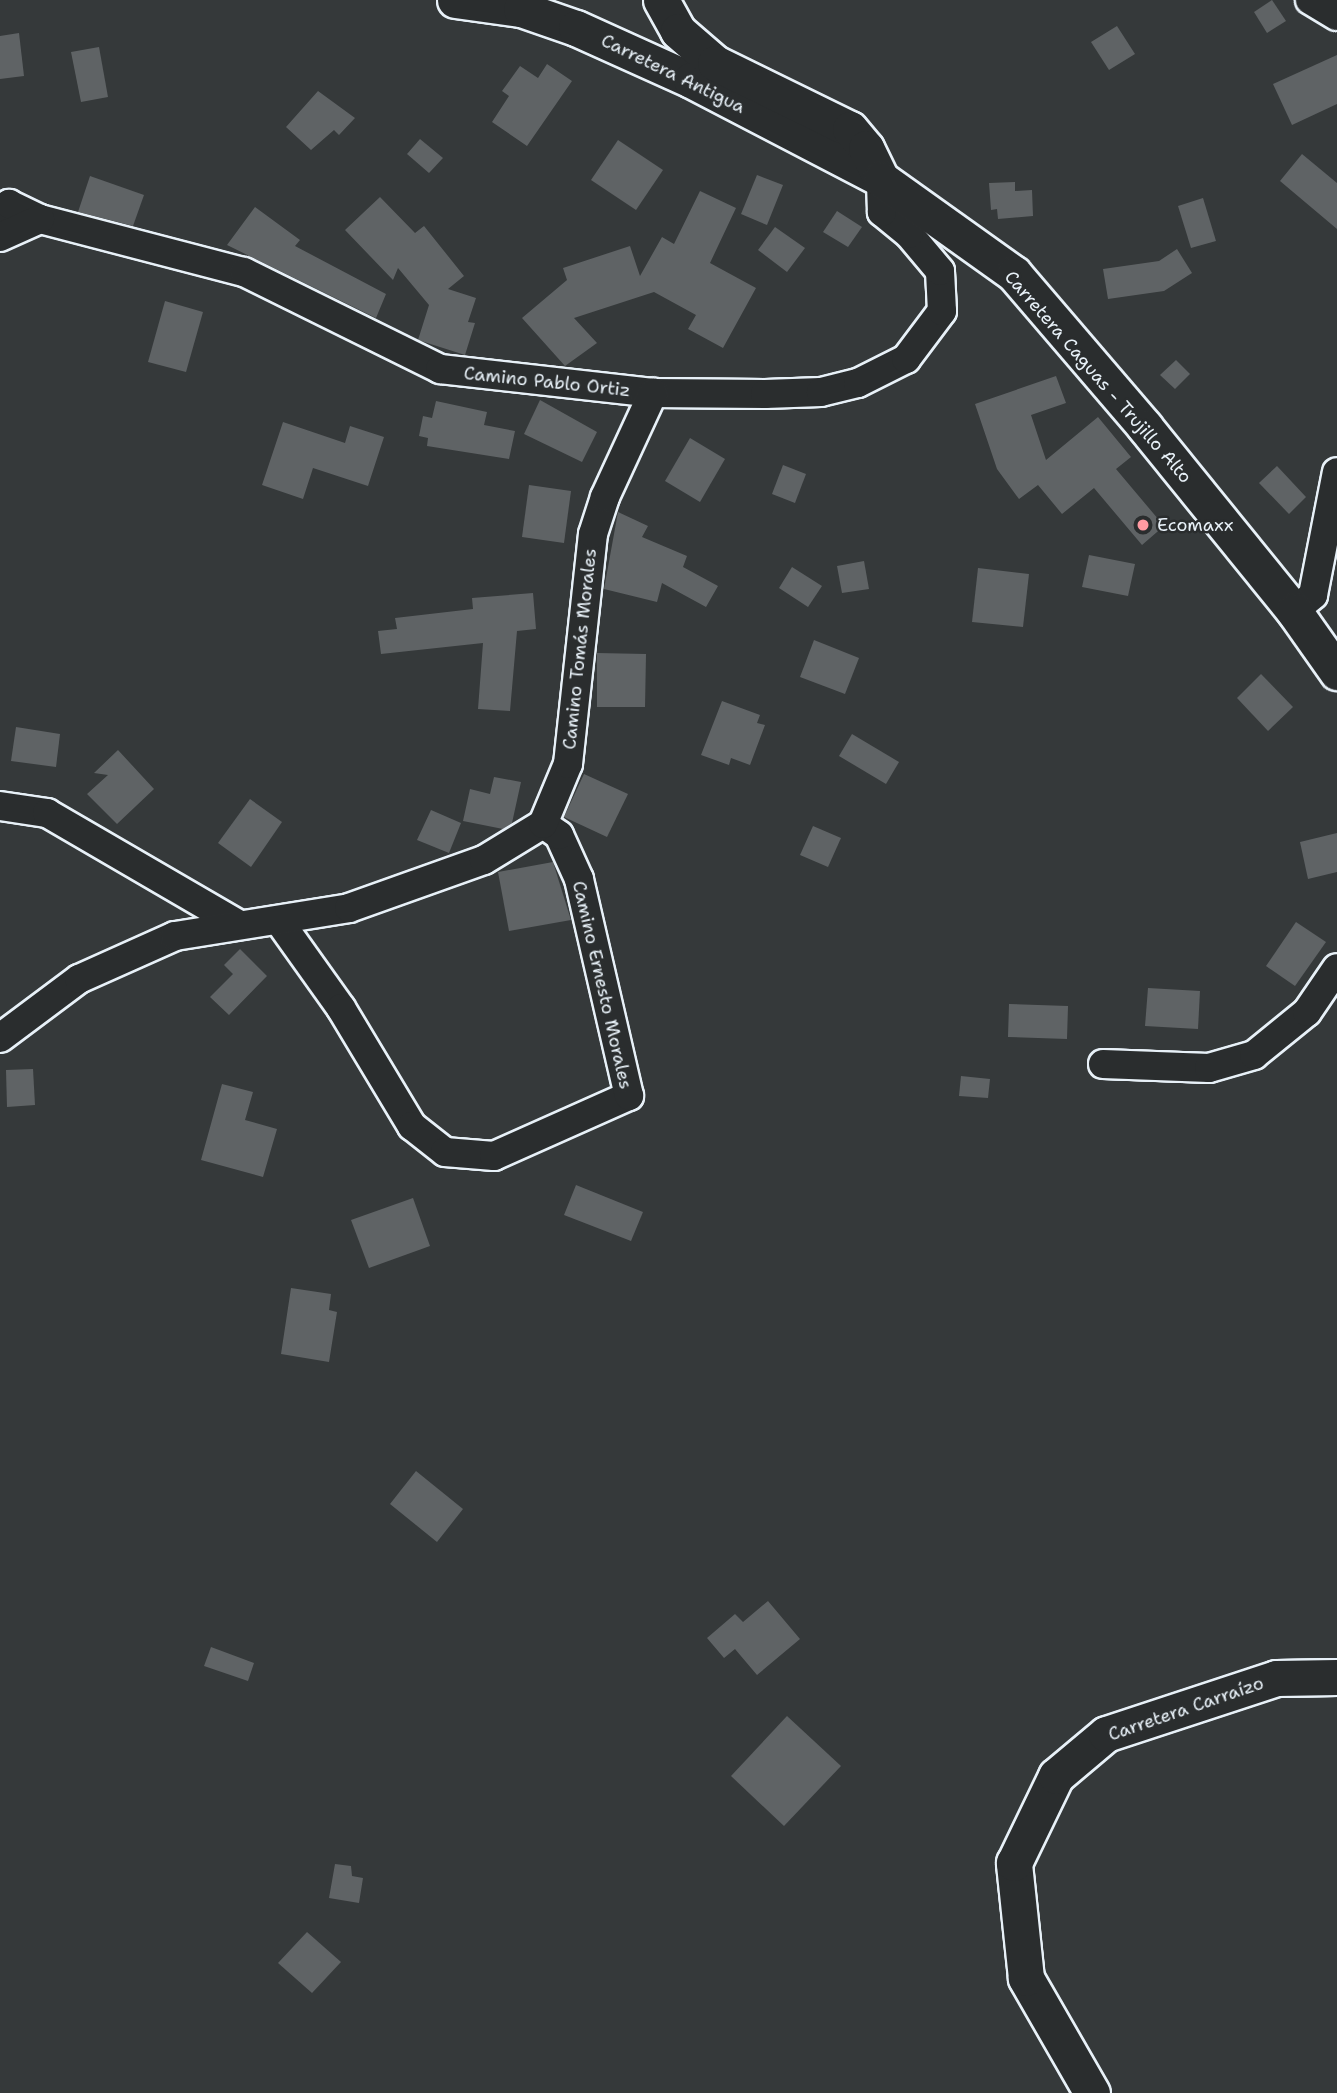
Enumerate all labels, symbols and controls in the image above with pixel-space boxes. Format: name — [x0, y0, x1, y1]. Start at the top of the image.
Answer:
street label: Carretera Antigua — [597, 30, 749, 118]
street label: Carretera Caguas - Trujillo Alto — [1000, 266, 1196, 488]
street label: Camino Pablo Ortiz — [463, 363, 631, 401]
place label: Ecomaxx — [1157, 514, 1233, 536]
marker: Ecomaxx — [1135, 517, 1151, 533]
street label: Camino Tomás Morales — [559, 547, 601, 751]
street label: Camino Ernesto Morales — [568, 879, 636, 1091]
street label: Carretera Carraízo — [1105, 1672, 1267, 1746]

